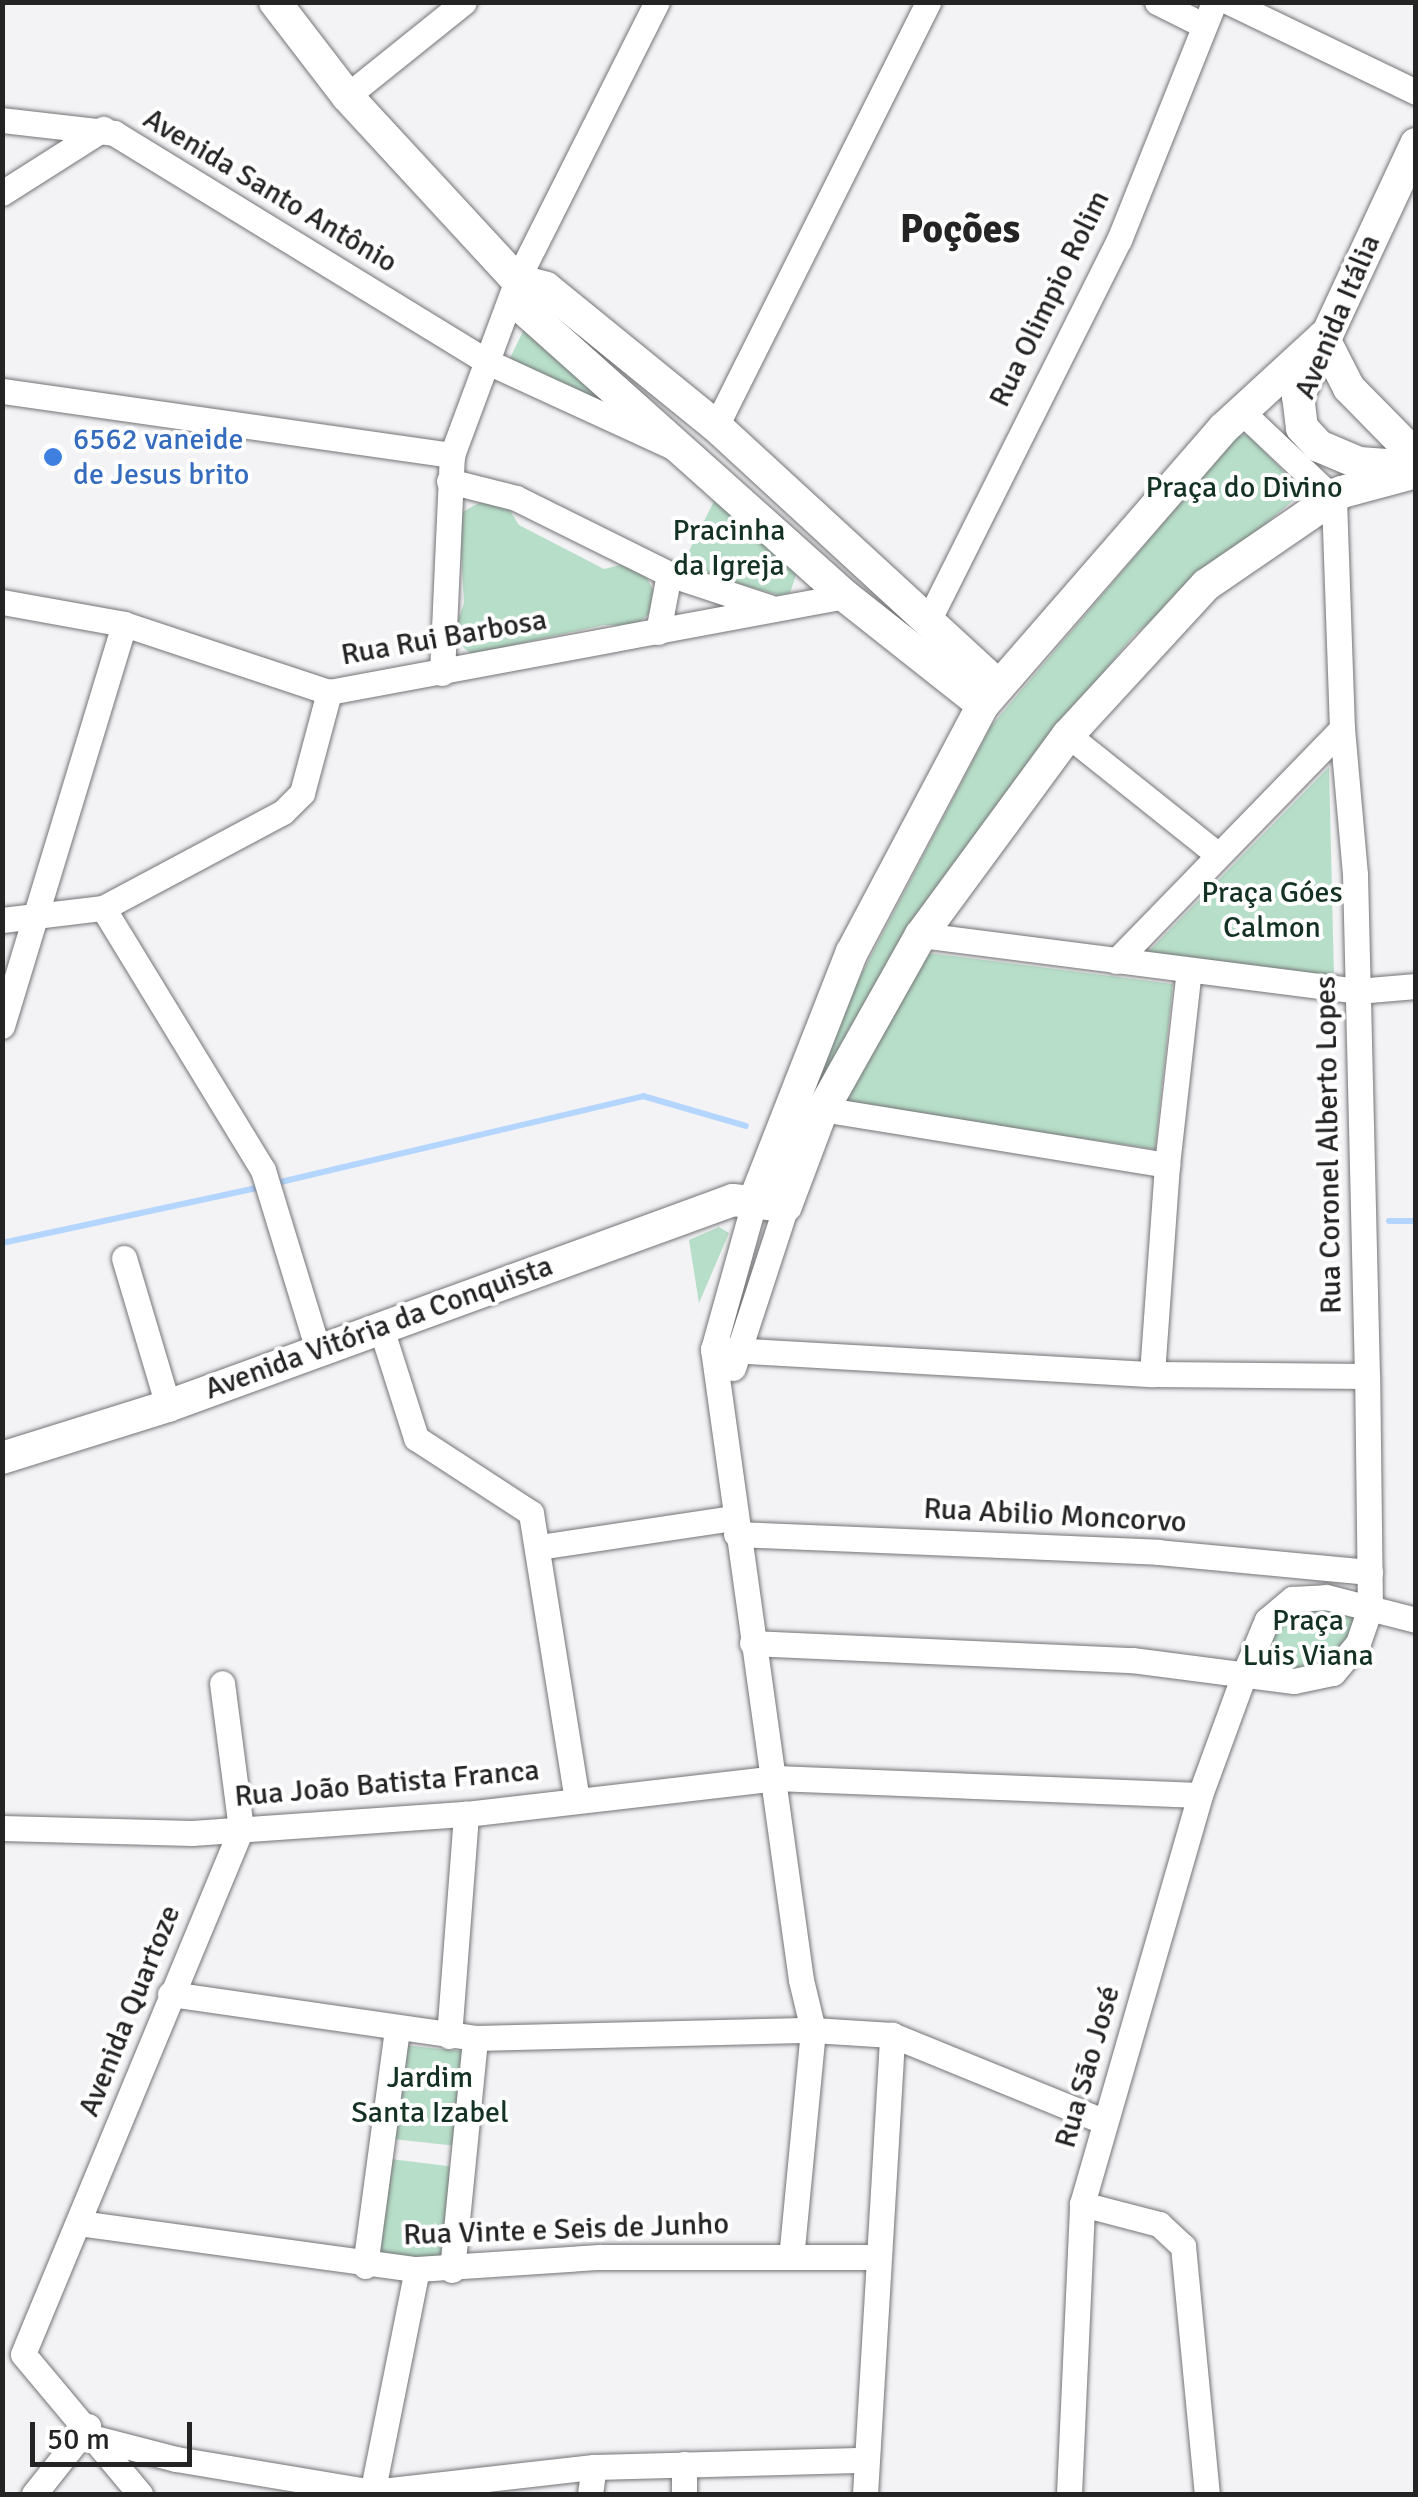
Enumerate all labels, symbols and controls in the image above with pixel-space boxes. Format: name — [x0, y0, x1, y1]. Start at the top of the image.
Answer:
street label: Avenida Santo Antônio — [137, 101, 403, 281]
street label: Rua Olimpio Rolim — [982, 185, 1118, 413]
district label: Poções — [900, 205, 1020, 253]
street label: Avenida Itália — [1287, 229, 1389, 405]
place label: 6562 vaneide de Jesus brito — [73, 422, 249, 492]
marker: 6562 vaneide de Jesus brito — [42, 446, 64, 468]
park label: Praça do Divino — [1145, 470, 1343, 506]
park label: Pracinha da Igreja — [673, 513, 785, 584]
street label: Rua Rui Barbosa — [338, 602, 550, 674]
park label: Praça Góes Calmon — [1201, 875, 1343, 946]
street label: Rua Coronel Alberto Lopes — [1308, 976, 1350, 1314]
street label: Avenida Vitória da Conquista — [200, 1248, 558, 1408]
street label: Rua Abilio Moncorvo — [923, 1491, 1187, 1541]
park label: Praça Luis Viana — [1242, 1603, 1374, 1674]
street label: Rua João Batista Franca — [233, 1753, 541, 1815]
street label: Avenida Quartoze — [71, 1900, 189, 2122]
street label: Rua São José — [1048, 1982, 1128, 2152]
park label: Jardim Santa Izabel — [351, 2060, 509, 2130]
street label: Rua Vinte e Seis de Junho — [402, 2206, 730, 2254]
scale bar — [35, 2402, 198, 2464]
text: 50 m — [47, 2421, 110, 2458]

